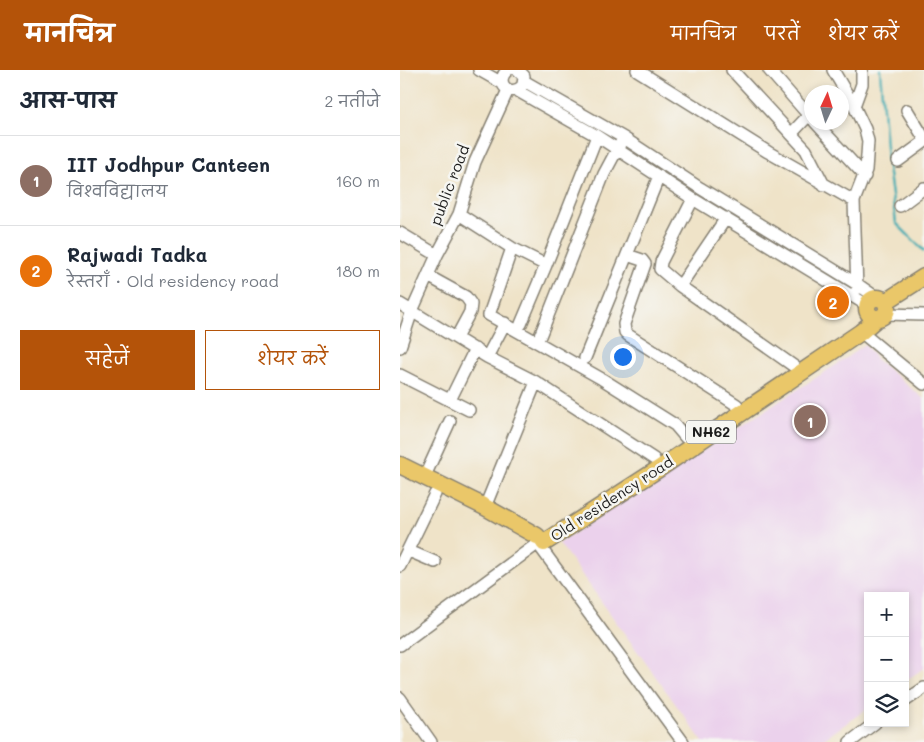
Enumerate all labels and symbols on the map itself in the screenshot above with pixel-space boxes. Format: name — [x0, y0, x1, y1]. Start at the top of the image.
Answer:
north arrow — [804, 85, 849, 130]
street label: public road — [425, 142, 474, 228]
pin: 2 — [817, 283, 849, 321]
your location — [610, 344, 636, 370]
pin: 1 — [794, 402, 826, 440]
road number: NH62 — [686, 421, 736, 444]
street label: Old residency road — [546, 451, 677, 545]

